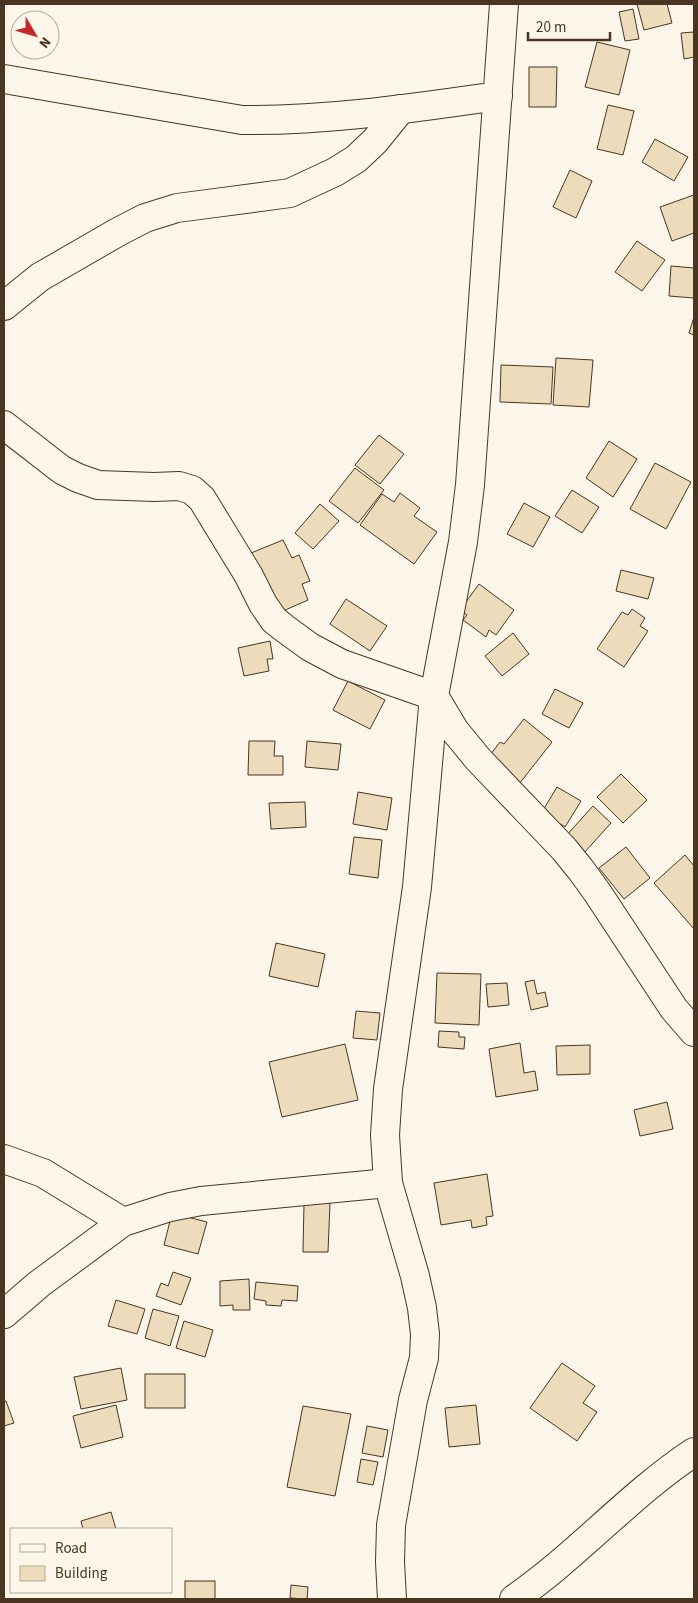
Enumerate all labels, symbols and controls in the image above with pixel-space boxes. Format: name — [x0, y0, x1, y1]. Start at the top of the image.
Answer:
north arrow — [10, 10, 60, 60]
scale bar — [528, 10, 610, 42]
text: 20 m — [536, 17, 566, 38]
text: N — [34, 33, 55, 52]
legend — [10, 1528, 172, 1593]
text: Road — [55, 1538, 87, 1559]
text: Building — [55, 1563, 108, 1584]

